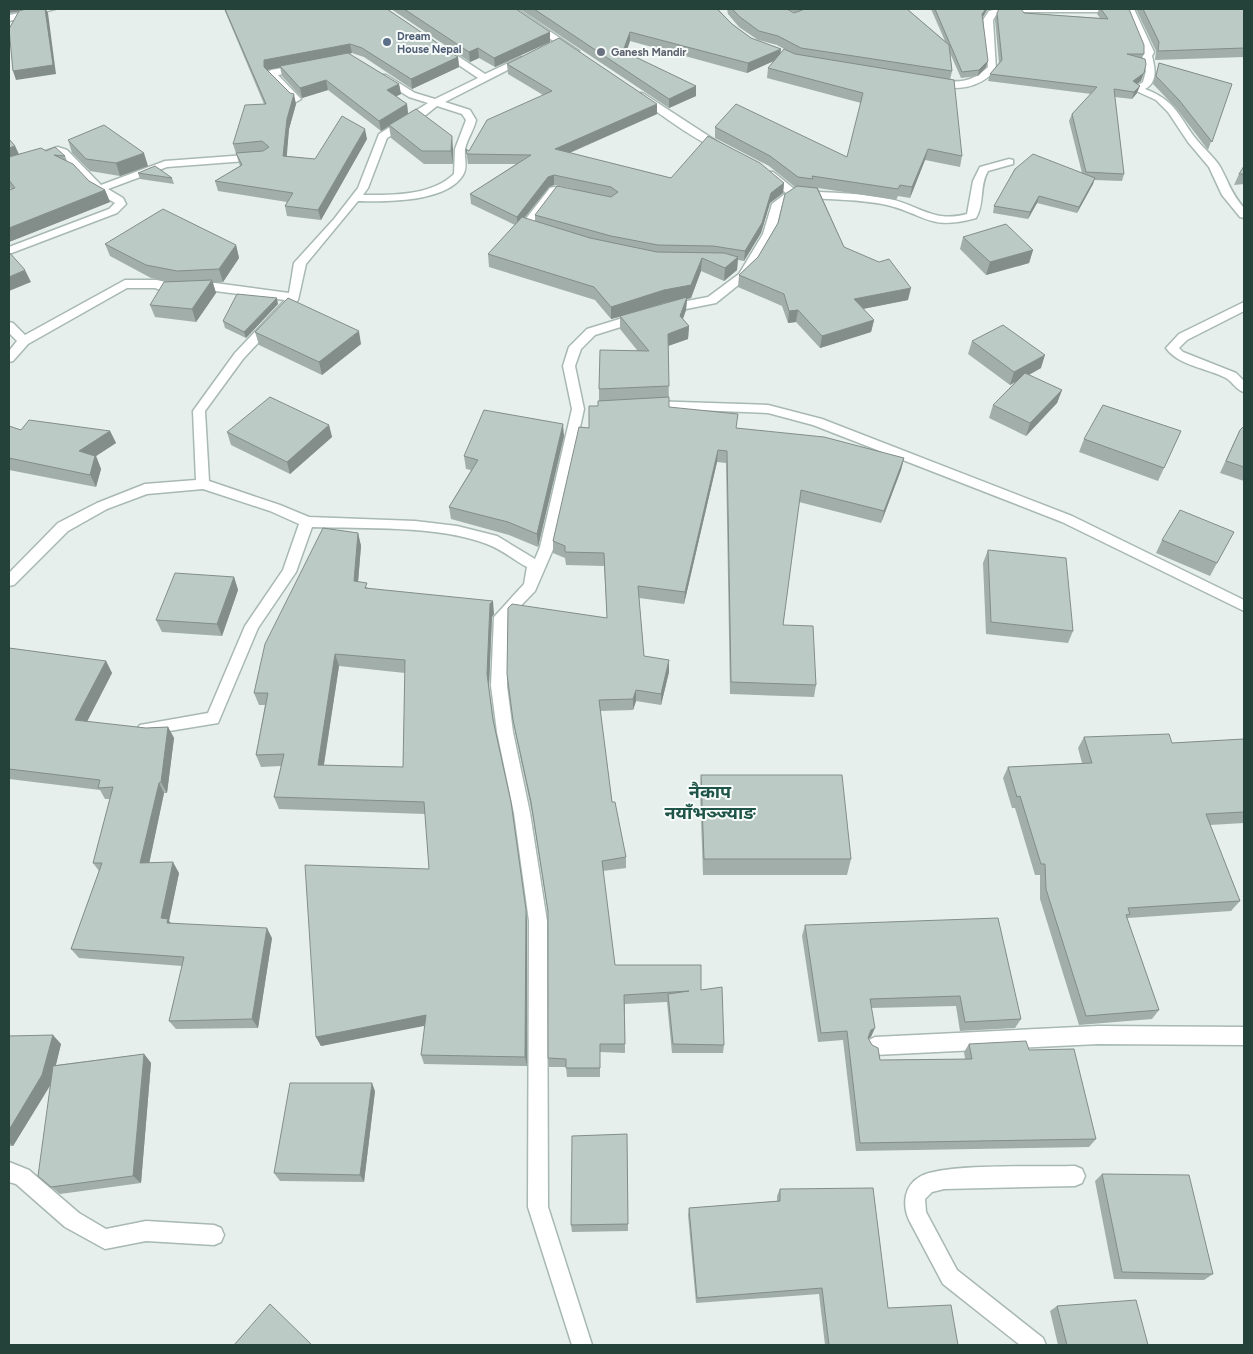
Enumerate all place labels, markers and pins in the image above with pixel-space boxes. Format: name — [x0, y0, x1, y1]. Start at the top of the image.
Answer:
place label: Dream House Nepal — [397, 30, 462, 56]
marker: Dream House Nepal — [381, 36, 393, 48]
marker: Ganesh Mandir — [595, 46, 607, 58]
place label: Ganesh Mandir — [611, 46, 687, 59]

